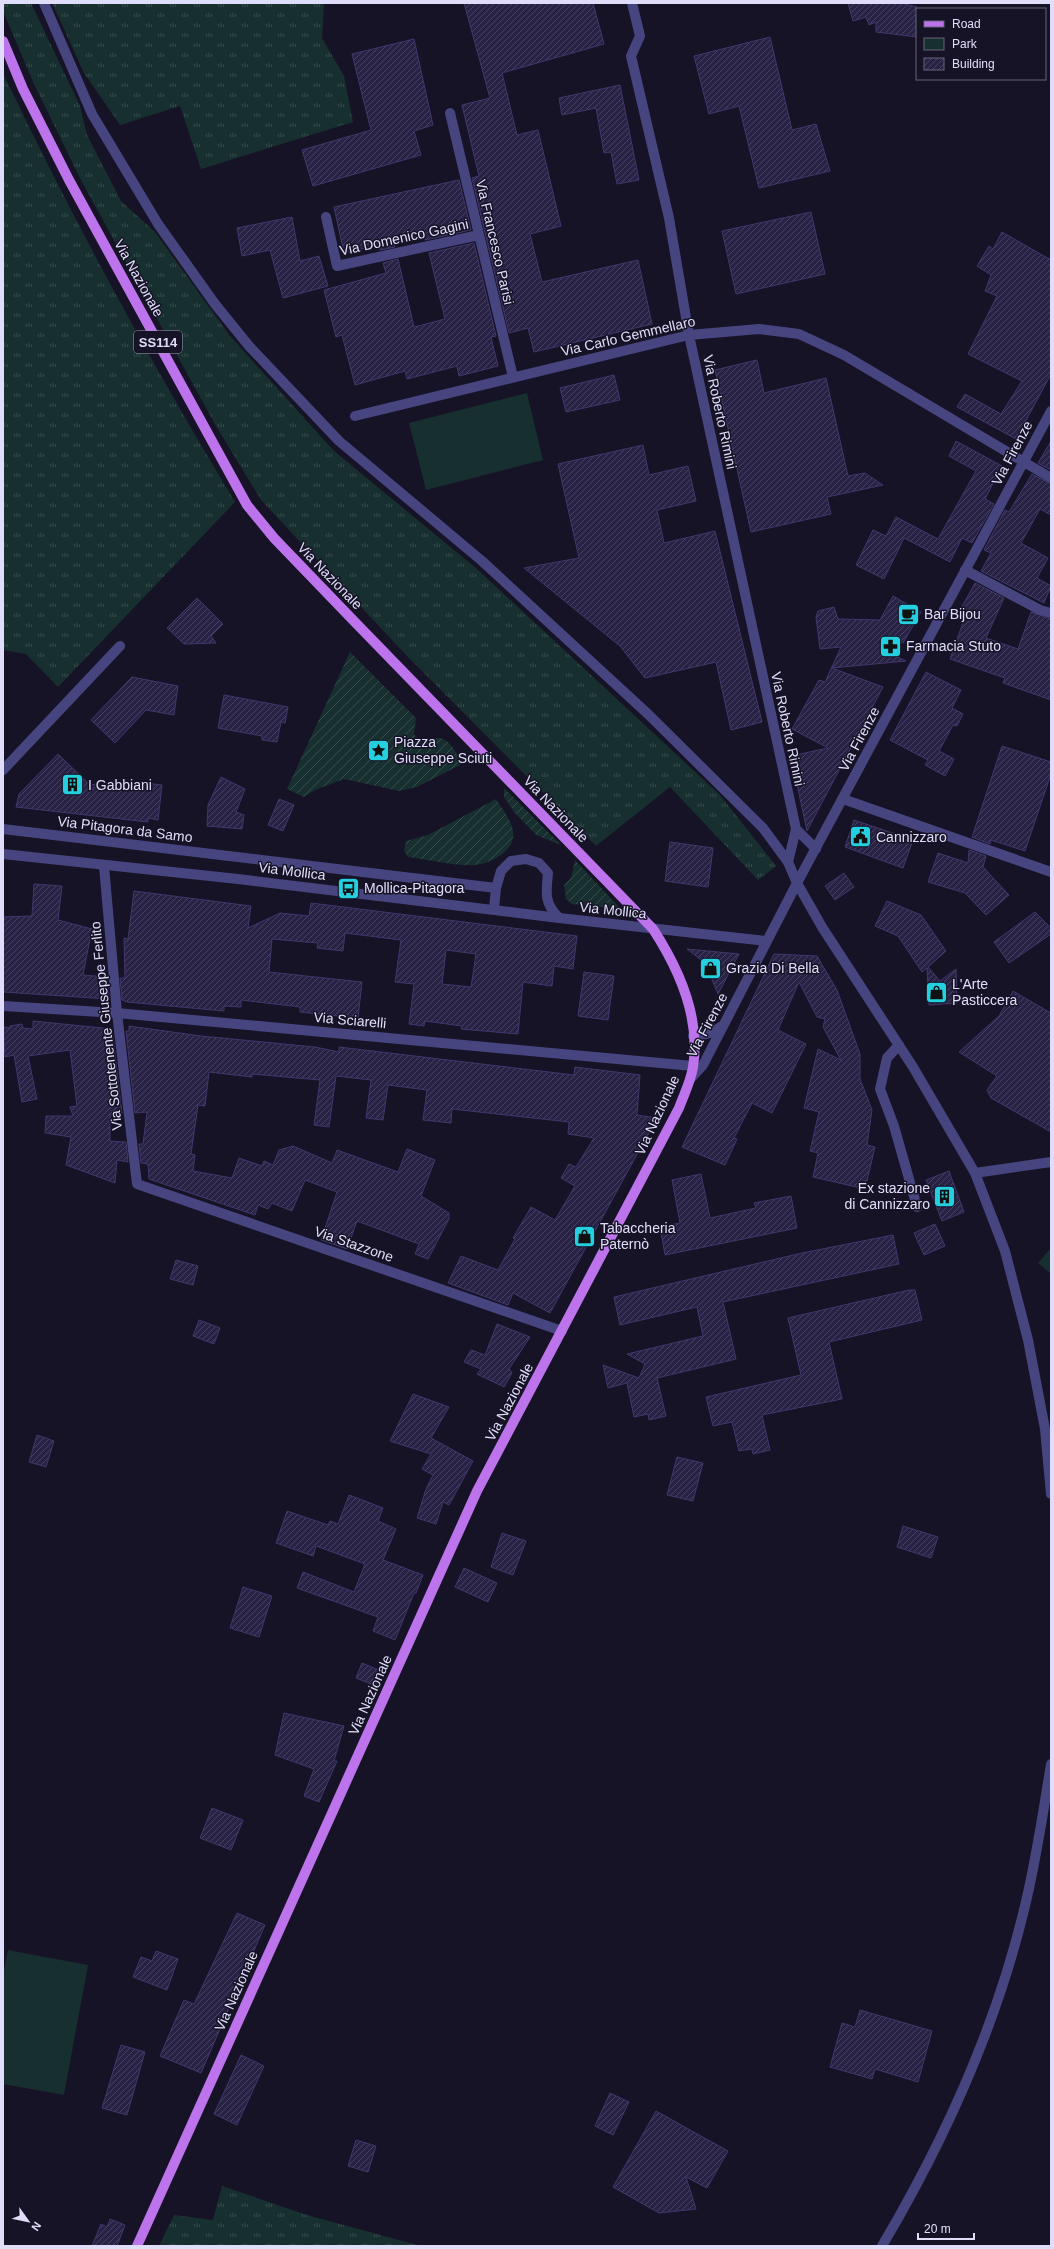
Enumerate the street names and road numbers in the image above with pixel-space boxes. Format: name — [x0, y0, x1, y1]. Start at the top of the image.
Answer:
street label: Via Francesco Parisi — [473, 178, 517, 306]
street label: Via Domenico Gagini — [338, 216, 470, 258]
street label: Via Nazionale — [111, 236, 167, 320]
street label: Via Carlo Gemmellaro — [559, 313, 697, 359]
road number: SS114 — [134, 331, 182, 353]
street label: Via Roberto Rimini — [700, 353, 740, 471]
street label: Via Firenze — [988, 418, 1036, 488]
street label: Via Nazionale — [294, 539, 366, 613]
street label: Via Roberto Rimini — [768, 670, 808, 788]
street label: Via Firenze — [835, 704, 883, 774]
street label: Via Nazionale — [520, 772, 592, 846]
street label: Via Pitagora da Samo — [57, 813, 194, 845]
street label: Via Mollica — [258, 859, 327, 883]
street label: Via Mollica — [579, 899, 648, 922]
street label: Via Sottotenente Giuseppe Ferlito — [87, 921, 125, 1131]
street label: Via Firenze — [683, 990, 731, 1060]
street label: Via Sciarelli — [313, 1009, 387, 1031]
street label: Via Nazionale — [632, 1072, 683, 1157]
street label: Via Stazzone — [313, 1223, 396, 1265]
street label: Via Nazionale — [482, 1360, 536, 1444]
street label: Via Nazionale — [345, 1652, 395, 1738]
street label: Via Nazionale — [211, 1948, 261, 2034]

